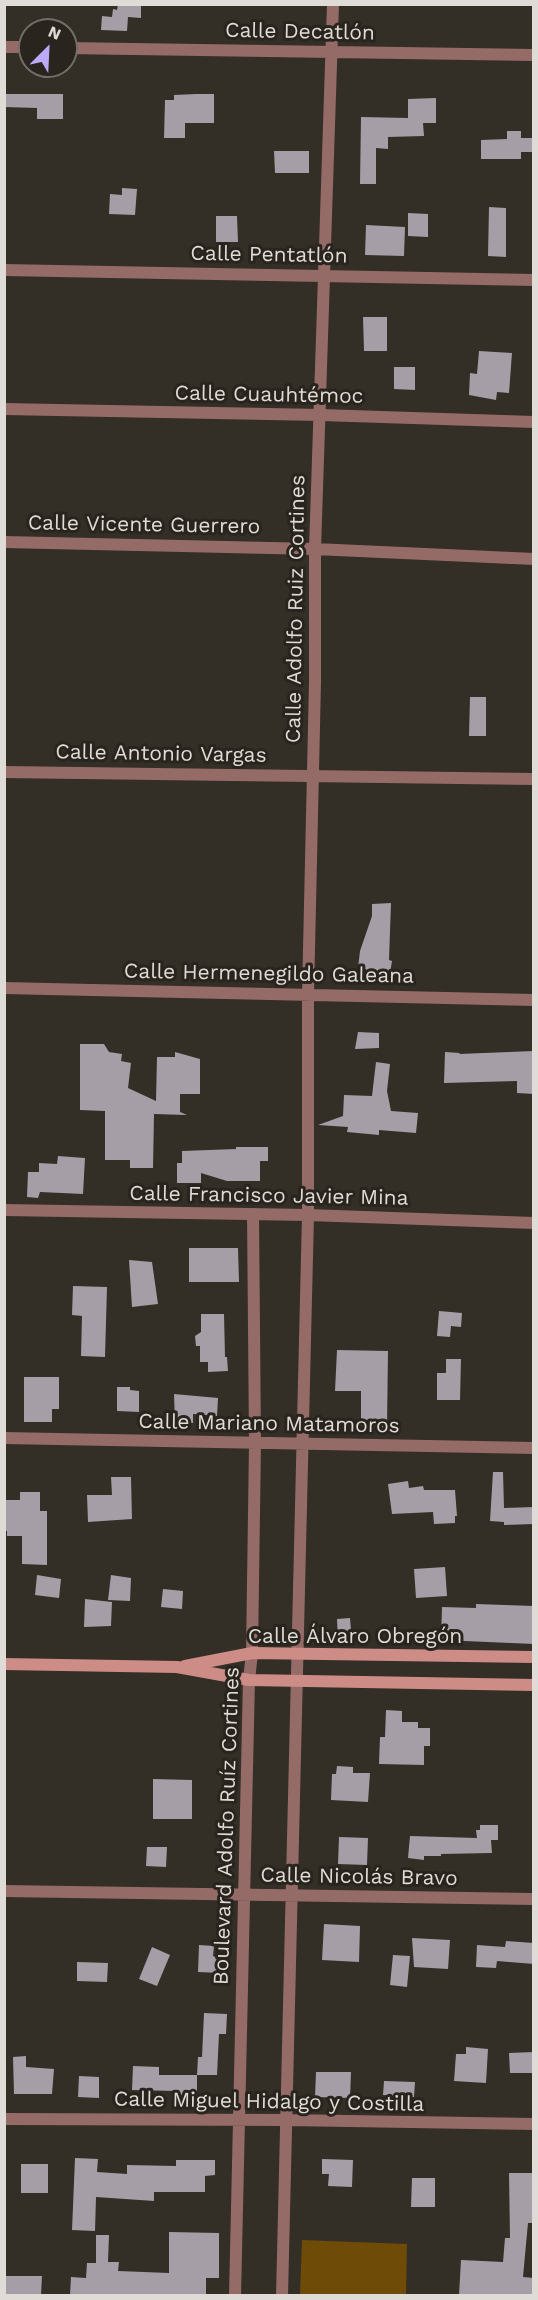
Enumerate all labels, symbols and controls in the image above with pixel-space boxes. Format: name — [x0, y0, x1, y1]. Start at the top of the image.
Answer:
north arrow — [18, 18, 78, 78]
street label: Calle Decatlón — [225, 18, 375, 46]
text: N — [45, 22, 64, 44]
street label: Calle Pentatlón — [190, 241, 348, 269]
street label: Calle Cuauhtémoc — [174, 381, 364, 409]
street label: Calle Adolfo Ruiz Cortines — [281, 475, 311, 743]
street label: Calle Vicente Guerrero — [28, 510, 260, 540]
street label: Calle Antonio Vargas — [55, 740, 267, 768]
street label: Calle Hermenegildo Galeana — [124, 959, 414, 989]
street label: Calle Francisco Javier Mina — [129, 1181, 409, 1211]
street label: Calle Mariano Matamoros — [138, 1409, 400, 1439]
street label: Calle Álvaro Obregón — [248, 1624, 462, 1650]
street label: Boulevard Adolfo Ruíz Cortines — [209, 1666, 245, 1986]
street label: Calle Nicolás Bravo — [260, 1863, 458, 1891]
street label: Calle Miguel Hidalgo y Costilla — [114, 2087, 424, 2117]

